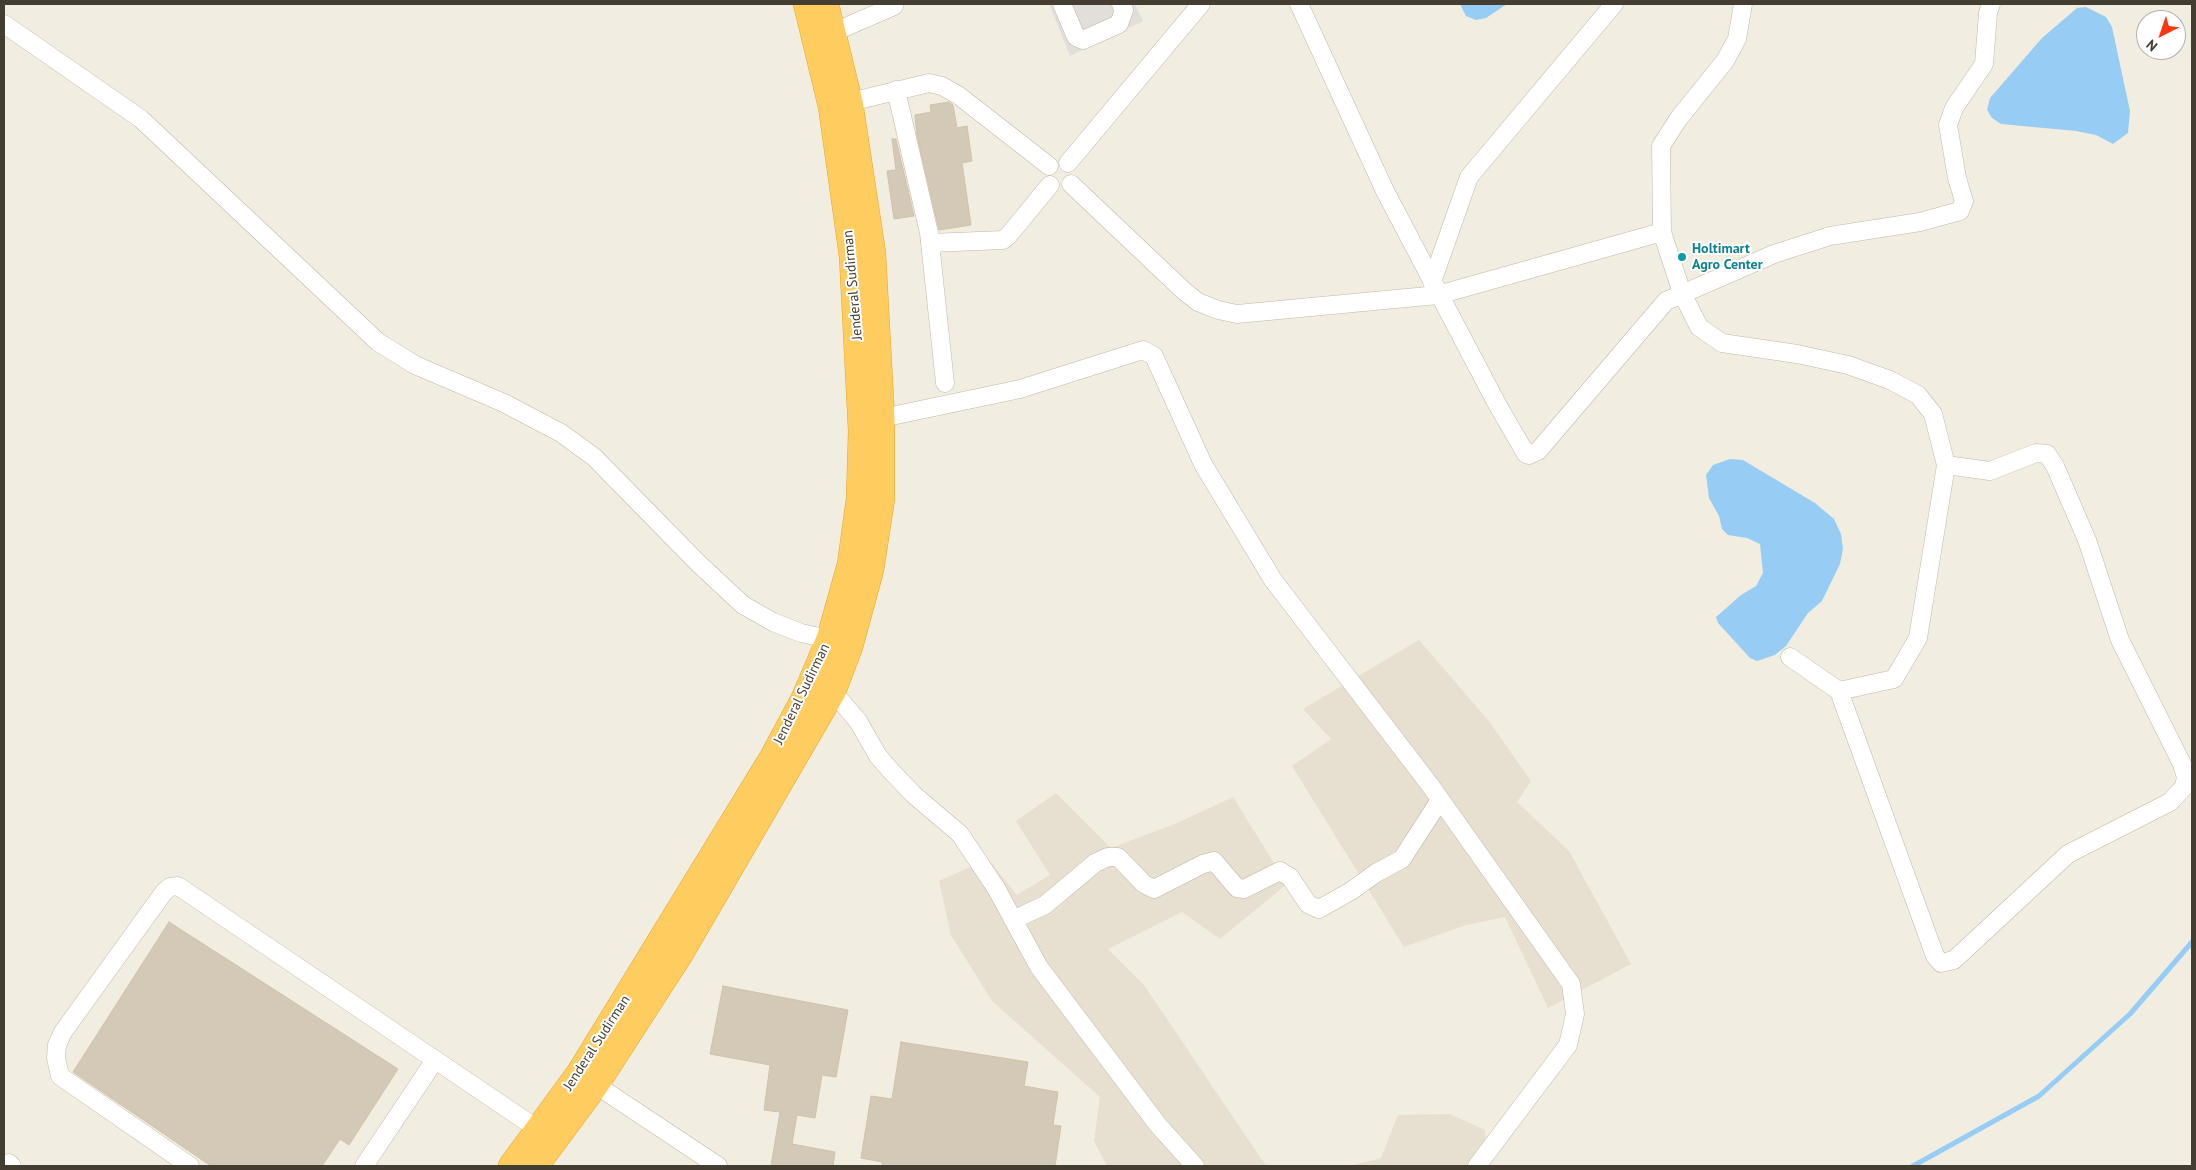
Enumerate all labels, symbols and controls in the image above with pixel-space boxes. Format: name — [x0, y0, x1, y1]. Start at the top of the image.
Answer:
north arrow — [2136, 10, 2186, 60]
text: N — [2142, 36, 2161, 55]
street label: Jenderal Sudirman — [840, 229, 866, 341]
place label: Holtimart Agro Center — [1692, 241, 1763, 274]
marker: Holtimart Agro Center — [1676, 251, 1688, 263]
street label: Jenderal Sudirman — [770, 641, 834, 747]
street label: Jenderal Sudirman — [560, 992, 634, 1094]

